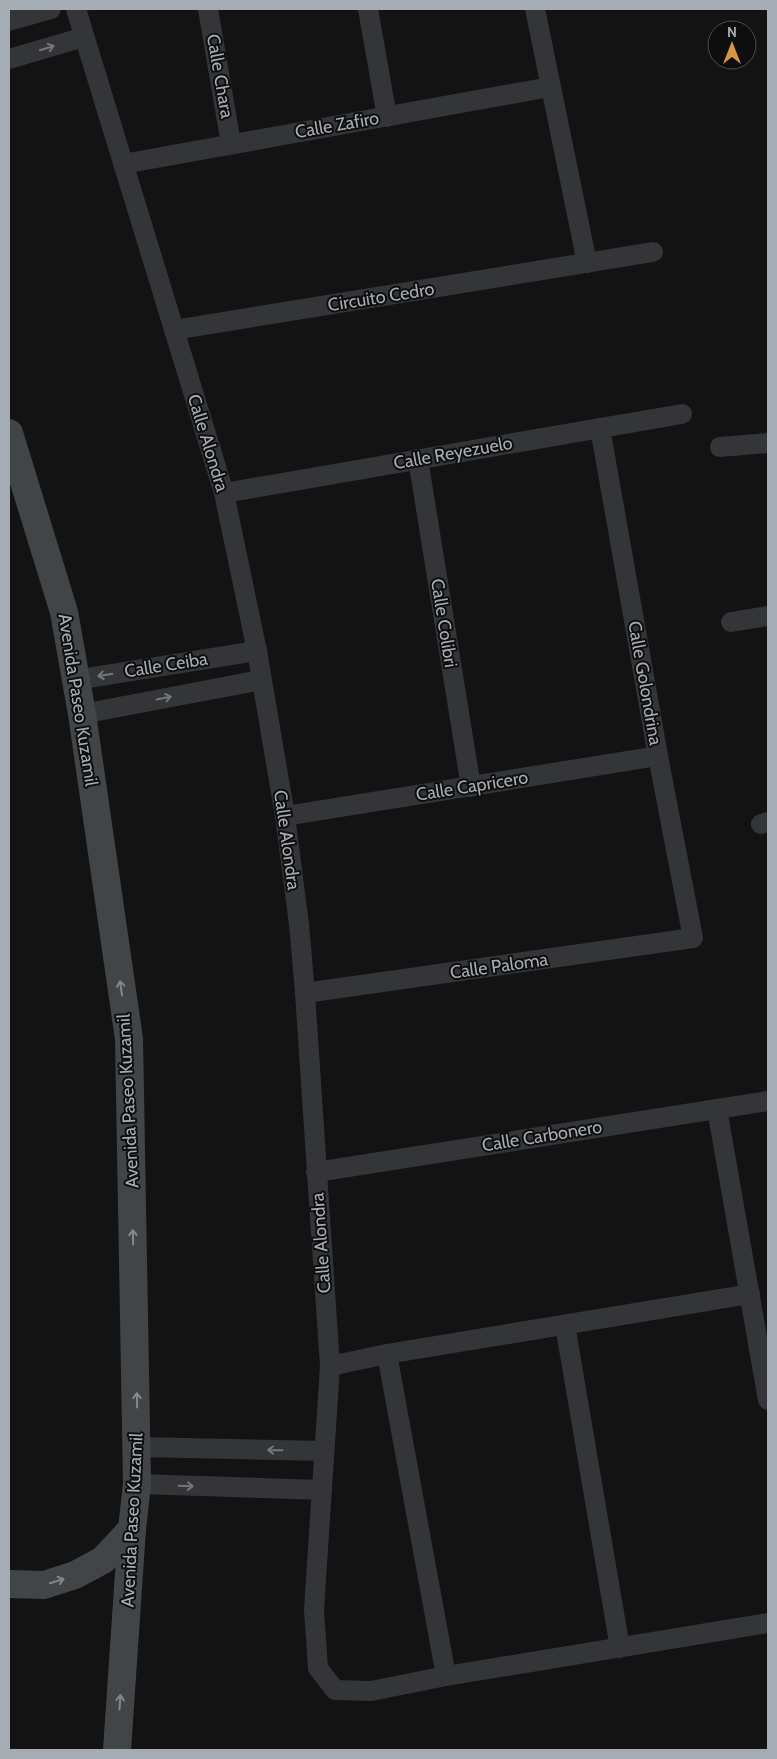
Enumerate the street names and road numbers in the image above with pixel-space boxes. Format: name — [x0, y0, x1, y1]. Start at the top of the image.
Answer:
street label: Calle Chara — [202, 32, 238, 120]
street label: Calle Zafiro — [293, 107, 381, 143]
street label: Circuito Cedro — [326, 278, 436, 316]
street label: Calle Alondra — [183, 392, 233, 495]
street label: Calle Reyezuelo — [392, 432, 514, 474]
street label: Calle Colibri — [426, 577, 462, 669]
street label: Avenida Paseo Kuzamil — [53, 612, 103, 789]
street label: Calle Golondrina — [623, 619, 667, 747]
street label: Calle Ceiba — [123, 648, 210, 682]
street label: Calle Capricero — [414, 766, 530, 806]
street label: Calle Alondra — [269, 789, 305, 892]
street label: Calle Paloma — [449, 948, 550, 984]
street label: Avenida Paseo Kuzamil — [112, 1013, 144, 1189]
street label: Calle Carbonero — [480, 1116, 604, 1156]
street label: Calle Alondra — [306, 1192, 335, 1294]
street label: Avenida Paseo Kuzamil — [116, 1432, 148, 1608]

